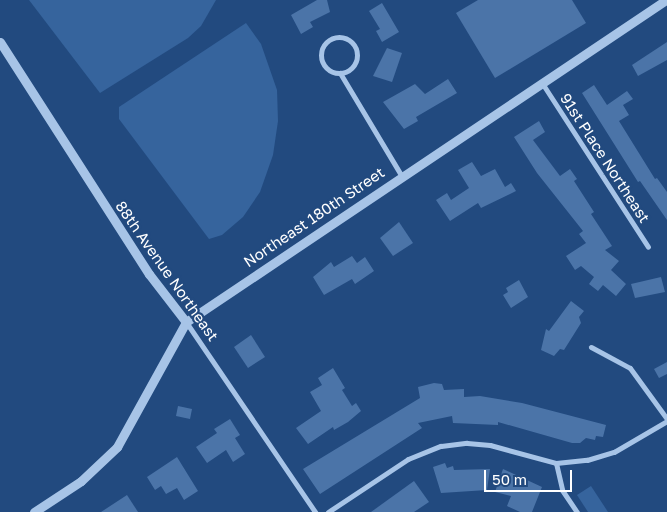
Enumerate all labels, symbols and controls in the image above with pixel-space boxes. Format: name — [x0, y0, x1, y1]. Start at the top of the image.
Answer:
street label: 91st Place Northeast — [556, 90, 654, 226]
street label: Northeast 180th Street — [240, 163, 388, 271]
street label: 88th Avenue Northeast — [112, 197, 222, 345]
scale bar — [487, 460, 574, 492]
text: 50 m — [492, 470, 527, 488]

